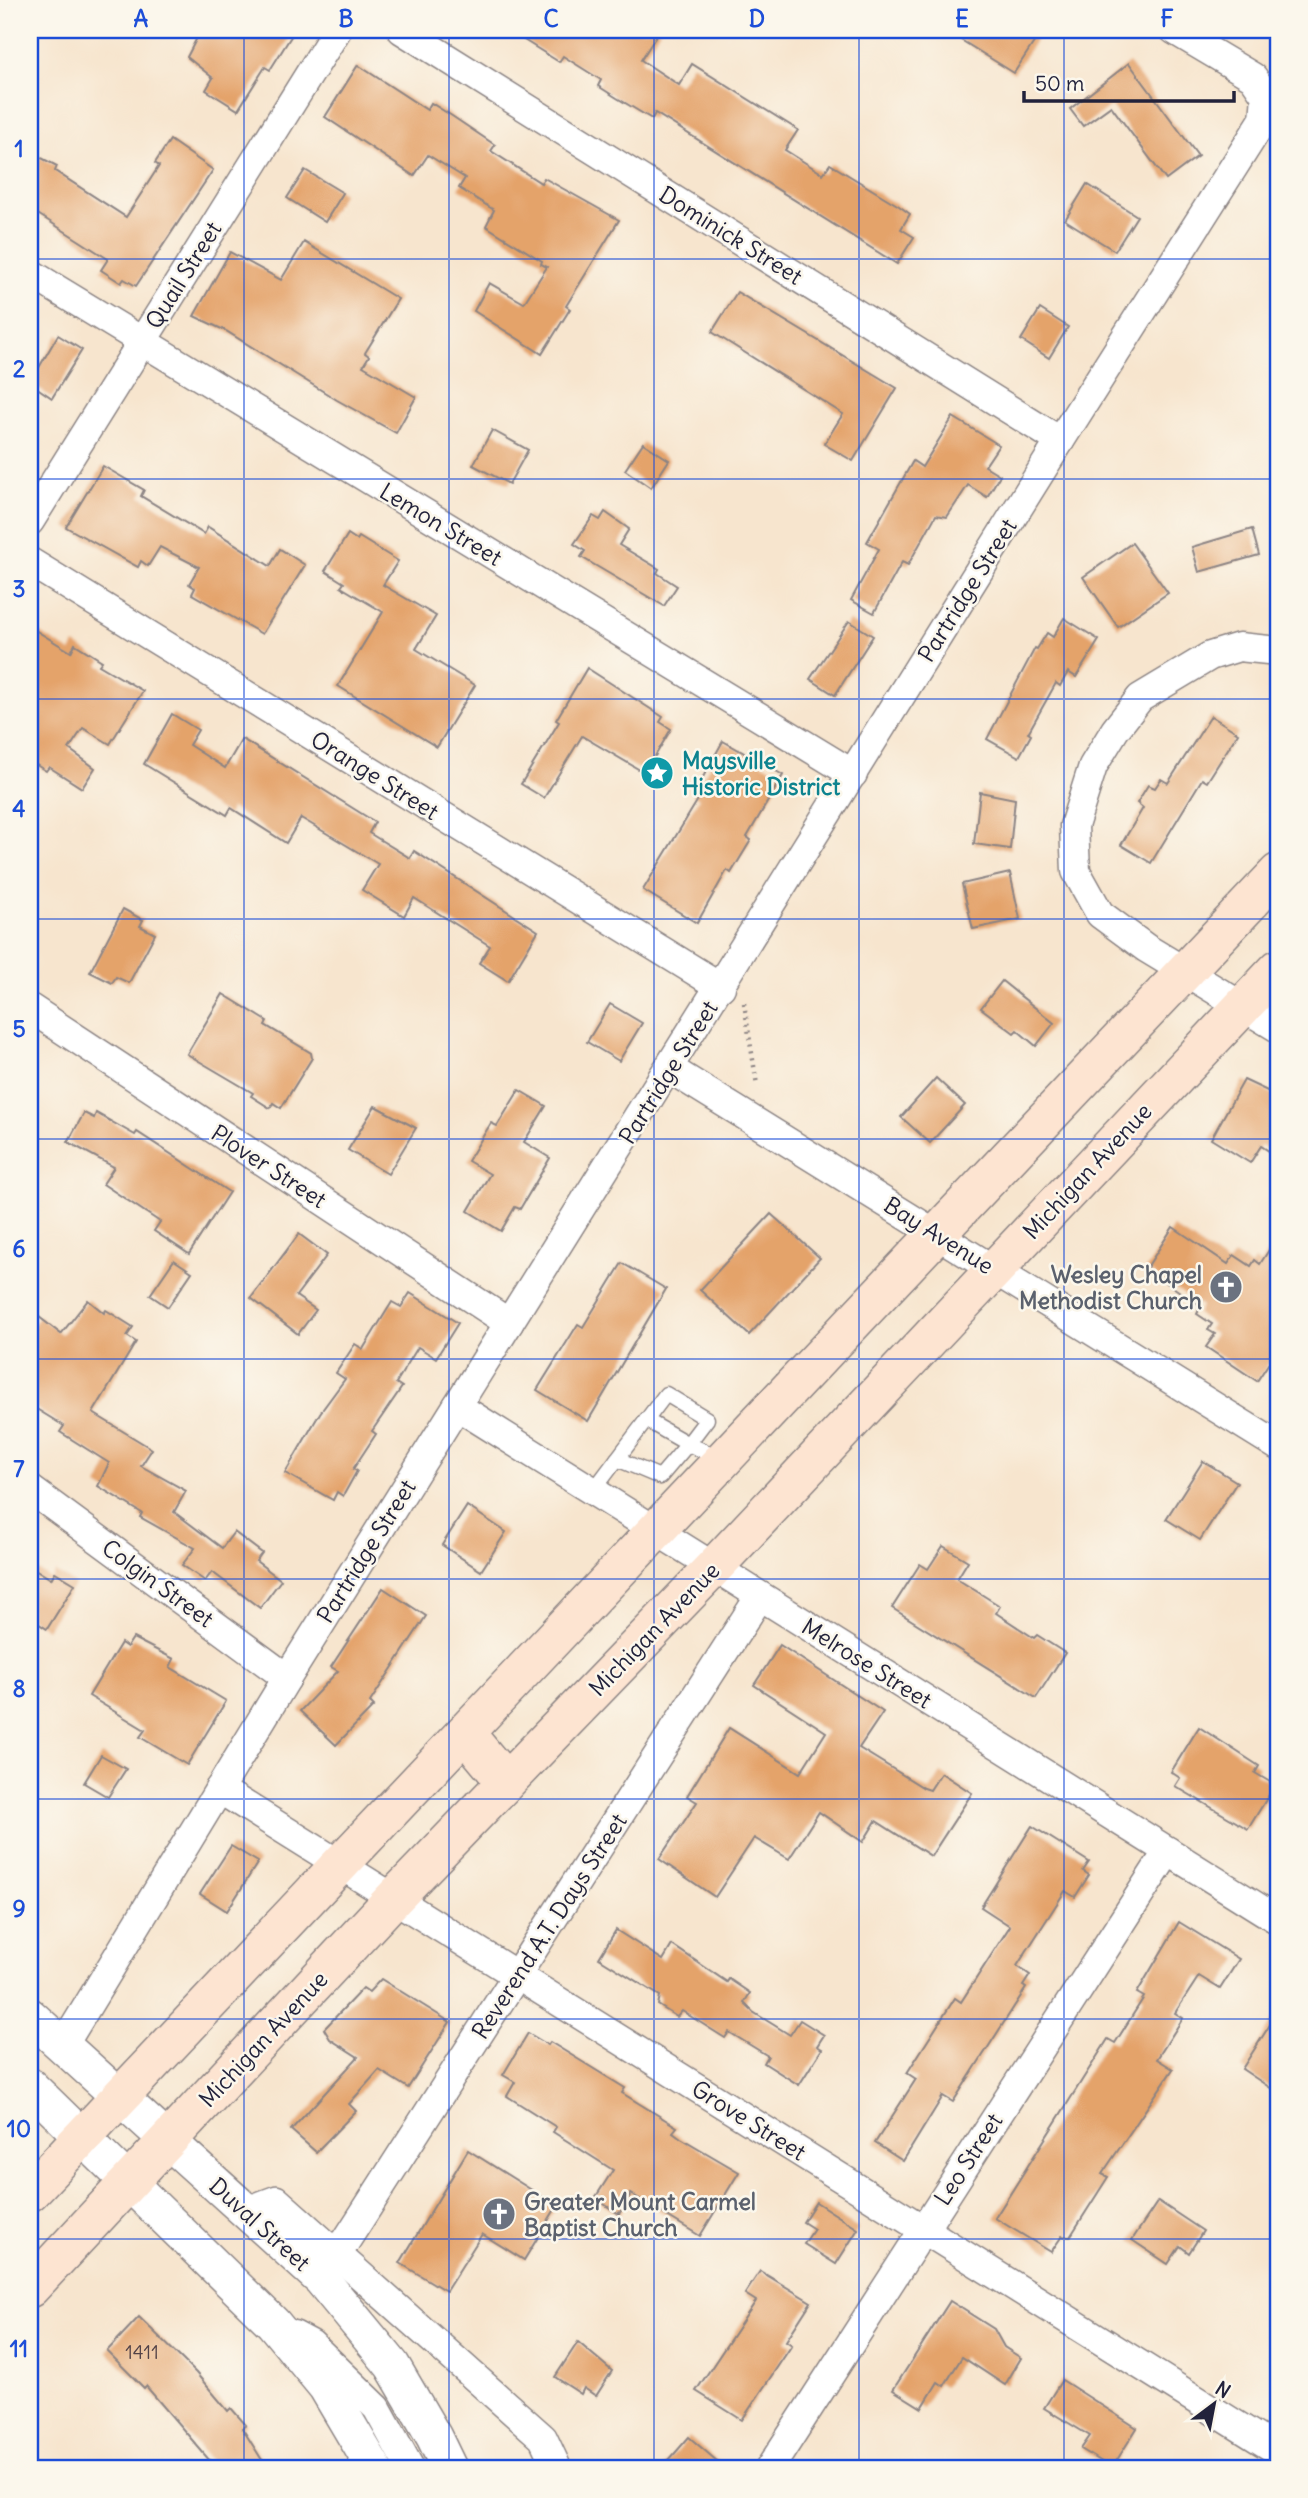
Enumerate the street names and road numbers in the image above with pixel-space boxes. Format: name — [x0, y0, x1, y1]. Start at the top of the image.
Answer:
street label: Dominick Street — [654, 179, 808, 291]
street label: Quail Street — [139, 216, 227, 334]
street label: Lemon Street — [375, 476, 508, 572]
street label: Partridge Street — [911, 513, 1023, 667]
street label: Orange Street — [306, 724, 445, 826]
street label: Partridge Street — [612, 995, 724, 1149]
street label: Michigan Avenue — [1016, 1097, 1158, 1245]
street label: Plover Street — [206, 1118, 332, 1214]
street label: Bay Avenue — [879, 1190, 999, 1280]
street label: Partridge Street — [310, 1474, 422, 1628]
street label: Colgin Street — [96, 1533, 220, 1633]
street label: Michigan Avenue — [583, 1556, 725, 1702]
street label: Melrose Street — [797, 1612, 938, 1715]
street label: Reverend A.T. Days Street — [465, 1808, 633, 2044]
street label: Michigan Avenue — [192, 1965, 334, 2113]
street label: Grove Street — [687, 2073, 812, 2167]
street label: Leo Street — [928, 2107, 1009, 2211]
street label: Duval Street — [204, 2171, 317, 2277]

